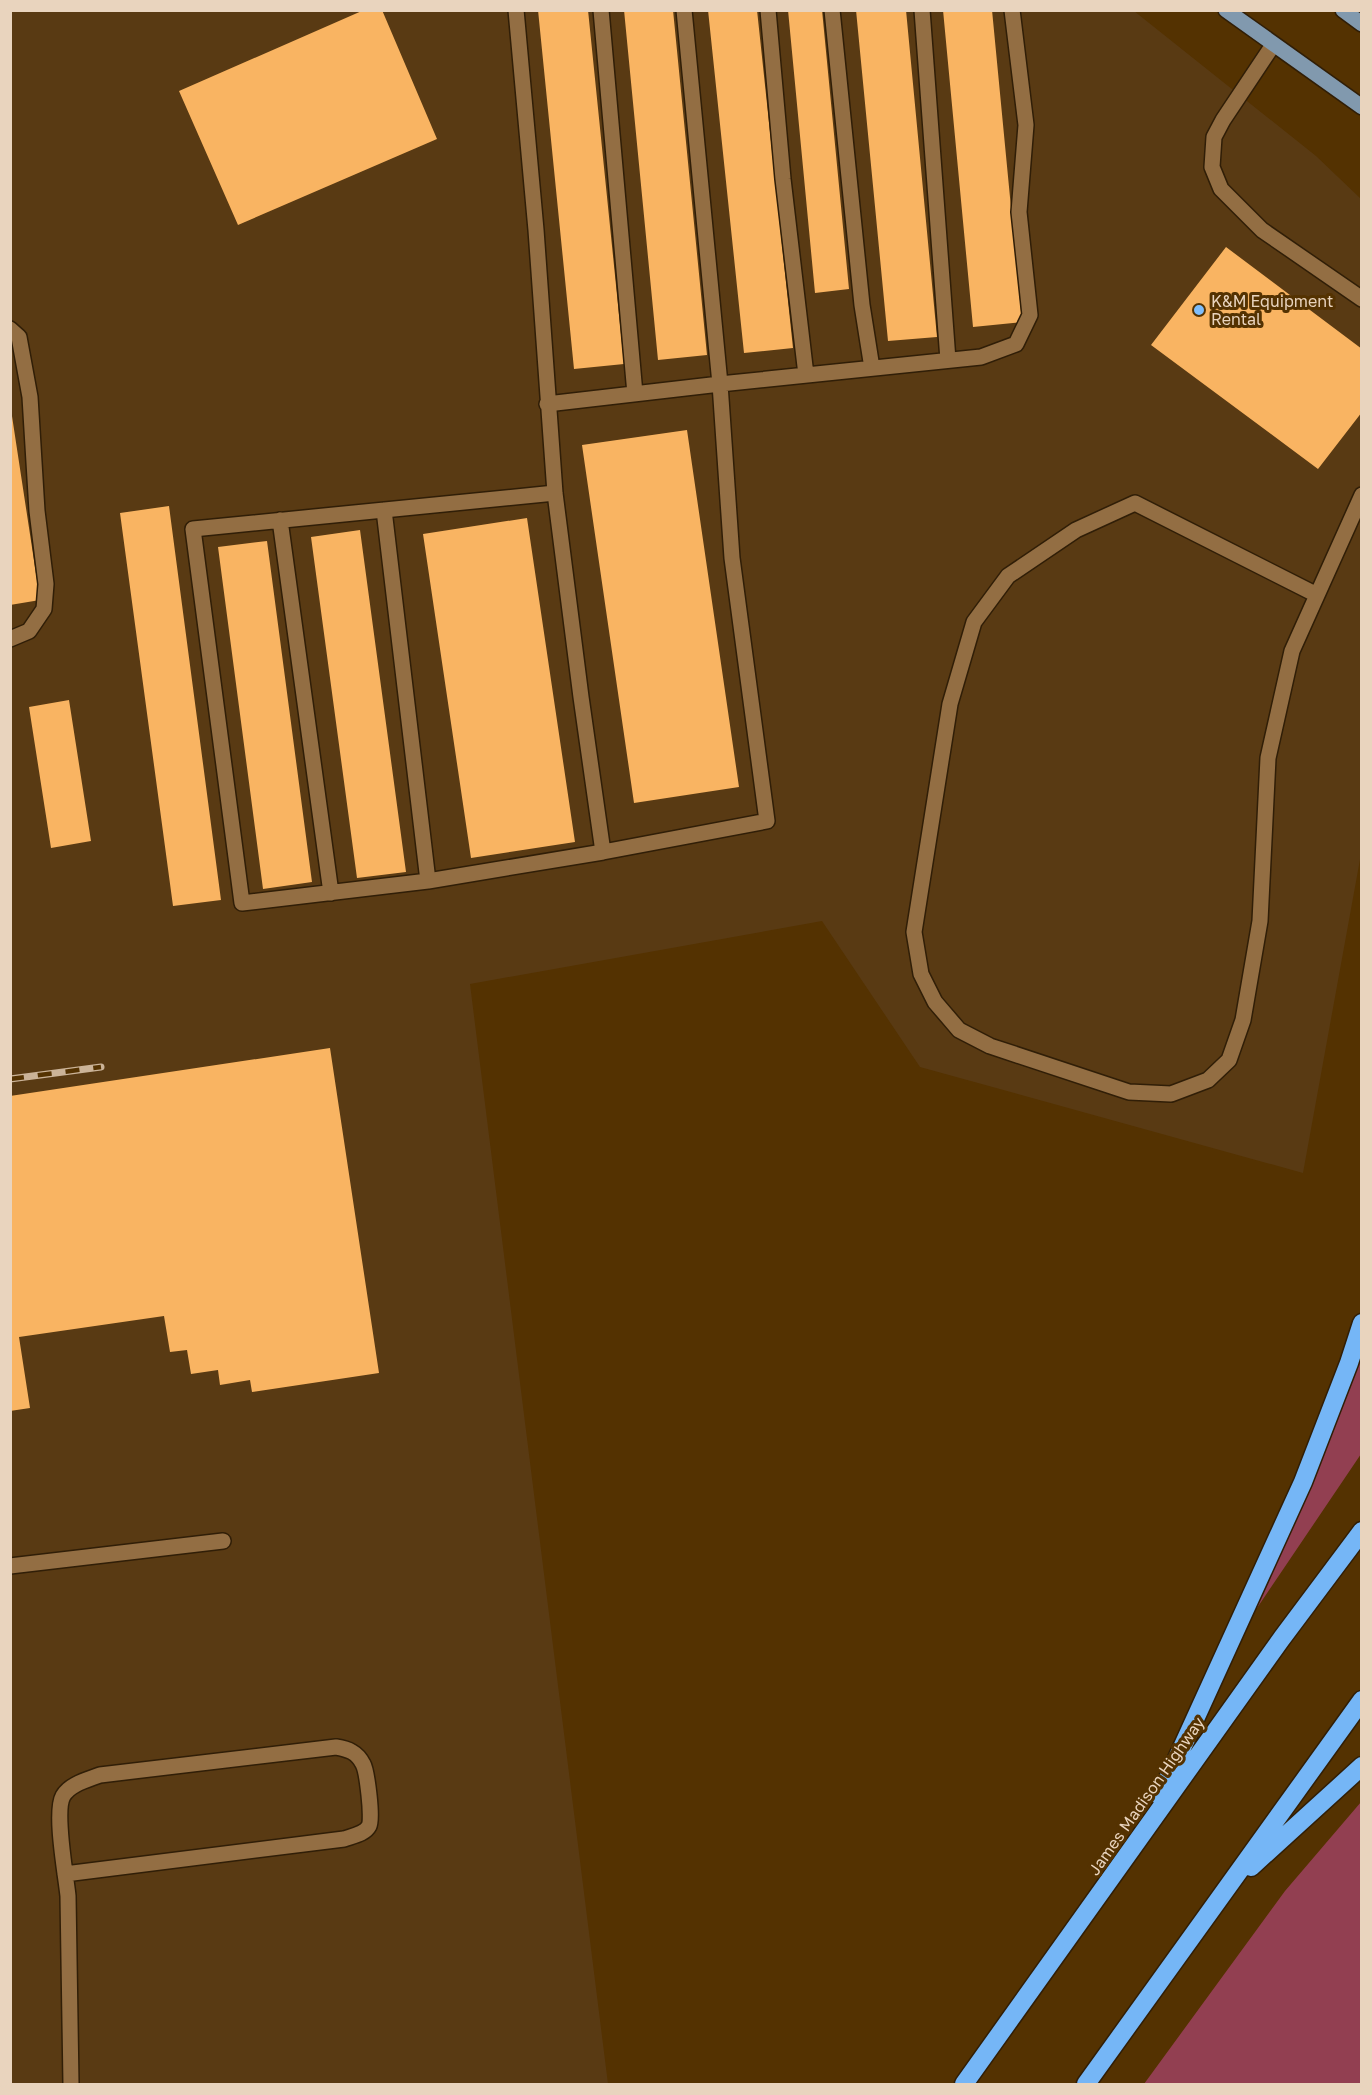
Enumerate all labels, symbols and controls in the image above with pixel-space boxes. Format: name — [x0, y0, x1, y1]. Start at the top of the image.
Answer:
place label: K&M Equipment Rental — [1211, 291, 1333, 329]
marker: K&M Equipment Rental — [1192, 303, 1206, 317]
street label: James Madison Highway — [1084, 1713, 1208, 1879]

